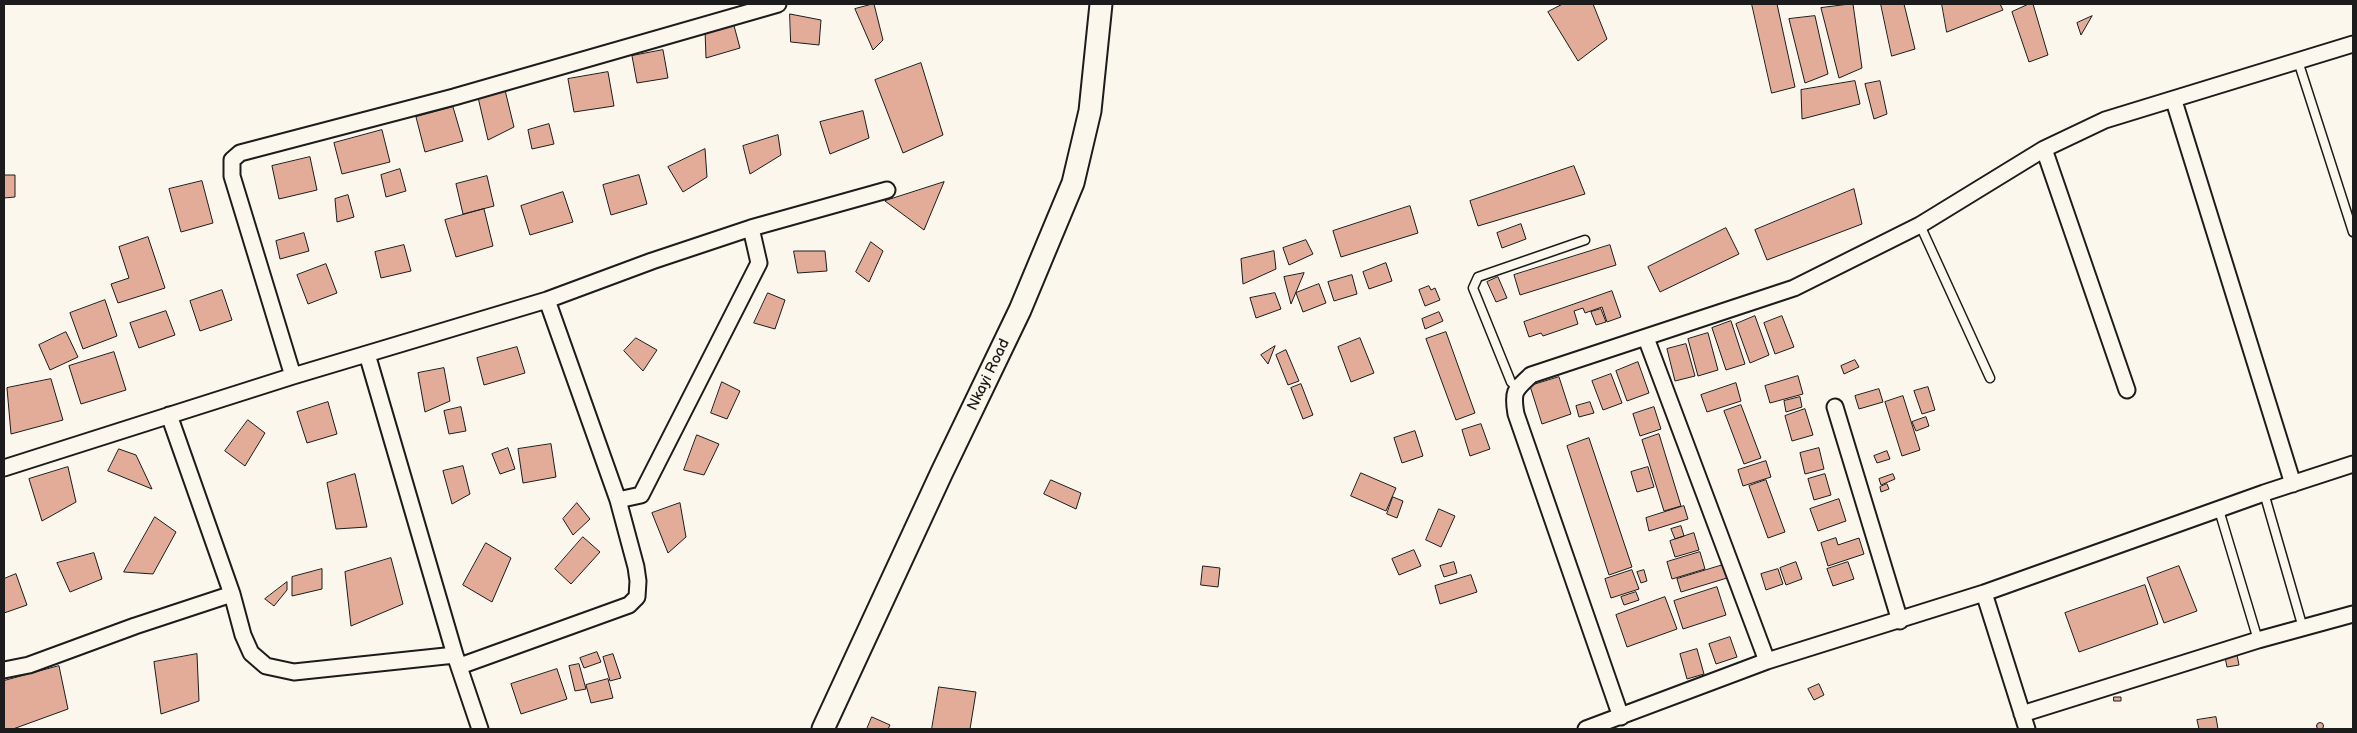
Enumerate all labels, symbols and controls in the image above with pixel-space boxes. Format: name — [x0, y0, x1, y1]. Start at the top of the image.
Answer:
street label: Nkayi Road — [964, 336, 1014, 414]

